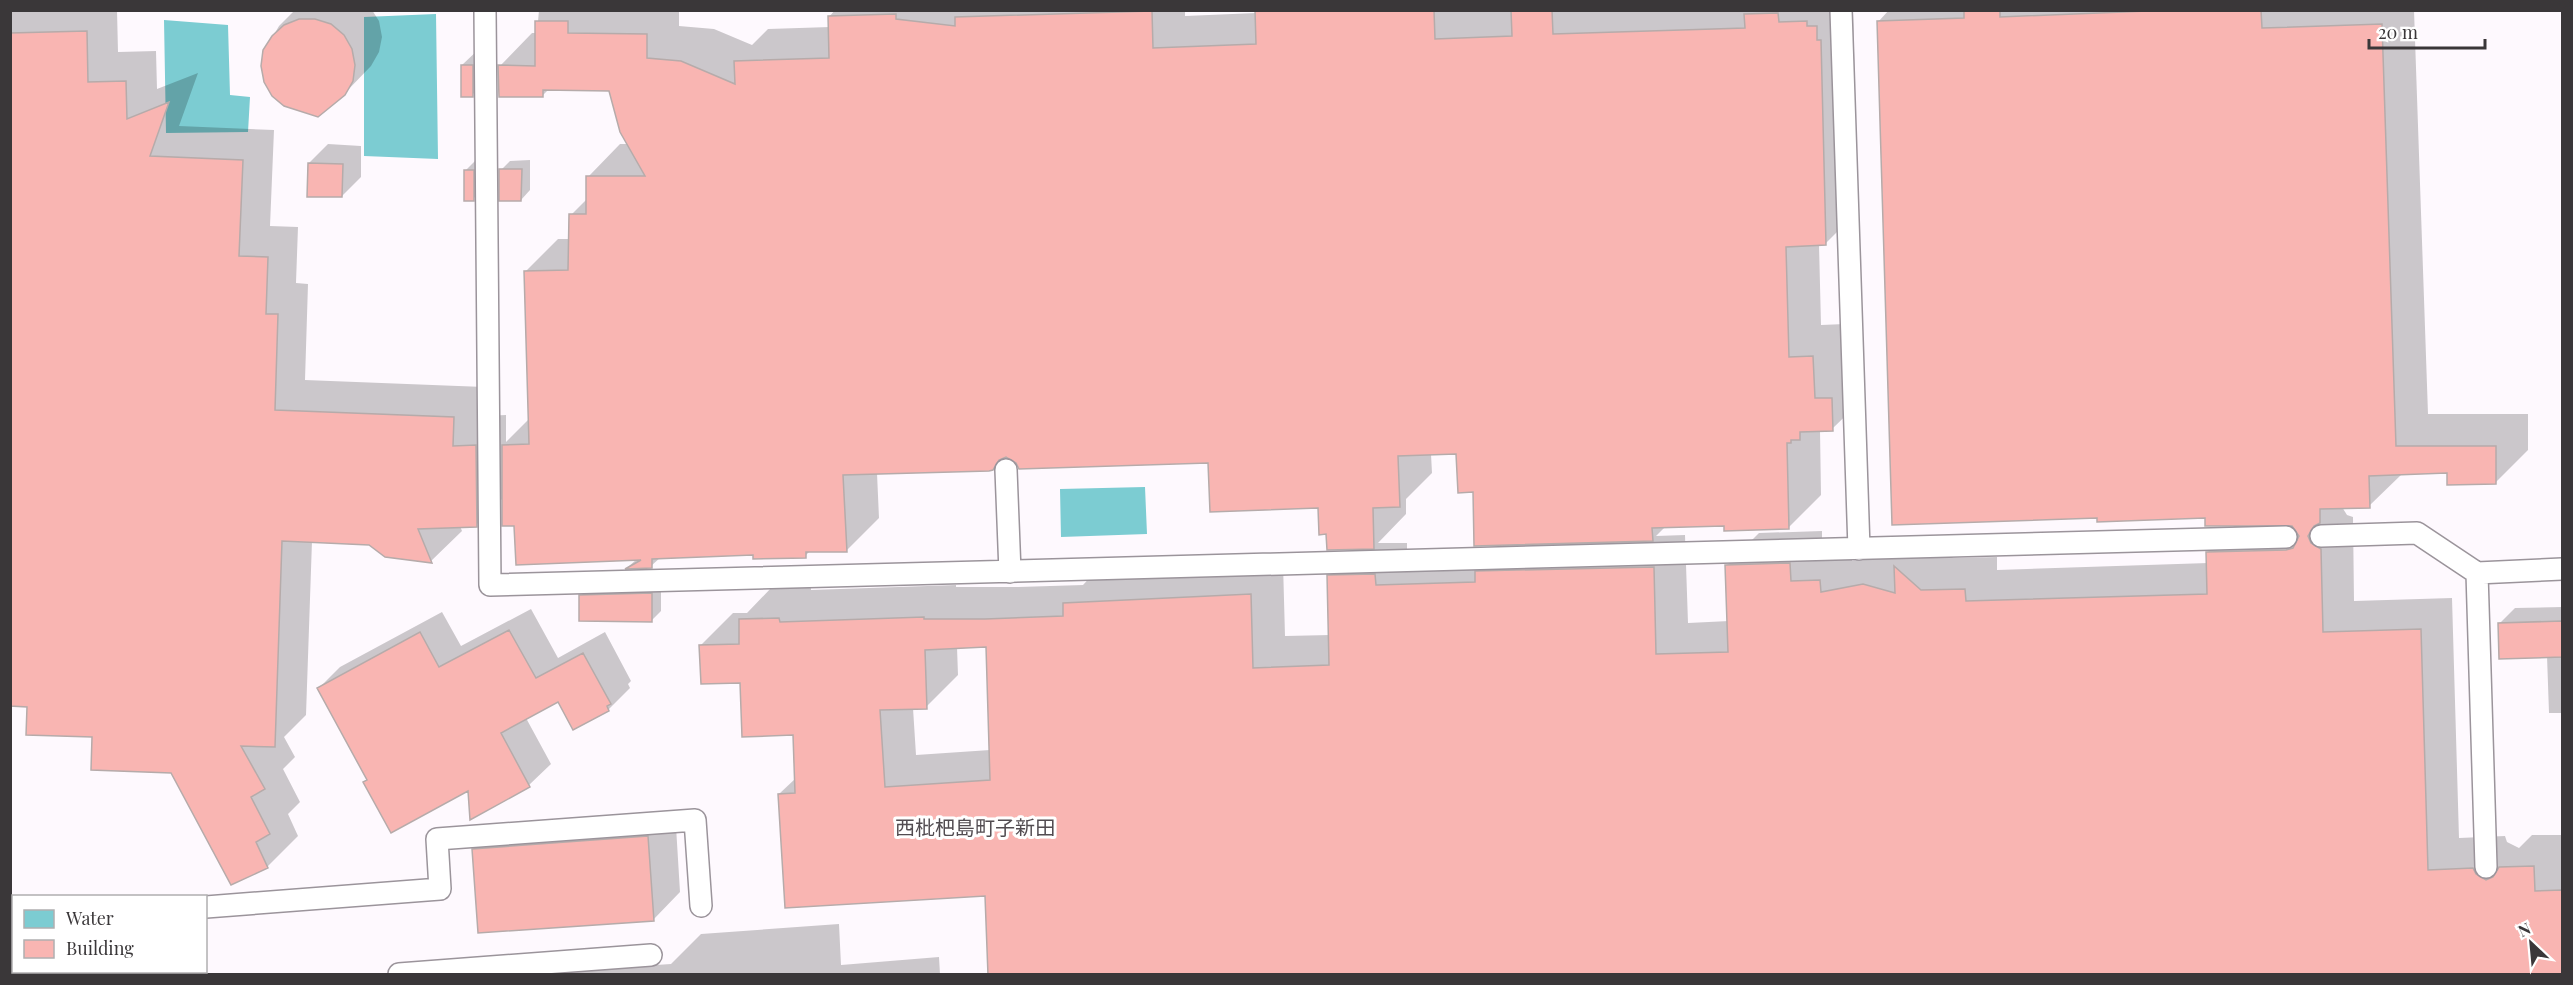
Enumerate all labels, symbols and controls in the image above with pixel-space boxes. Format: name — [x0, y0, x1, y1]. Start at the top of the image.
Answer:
scale bar — [2369, 12, 2484, 50]
text: 20 m — [2378, 20, 2418, 44]
district label: 西枇杷島町子新田 — [895, 813, 1055, 840]
legend — [12, 895, 207, 973]
text: Water — [65, 906, 114, 930]
north arrow — [2501, 913, 2561, 973]
text: N — [2514, 917, 2534, 941]
text: Building — [66, 936, 134, 960]

